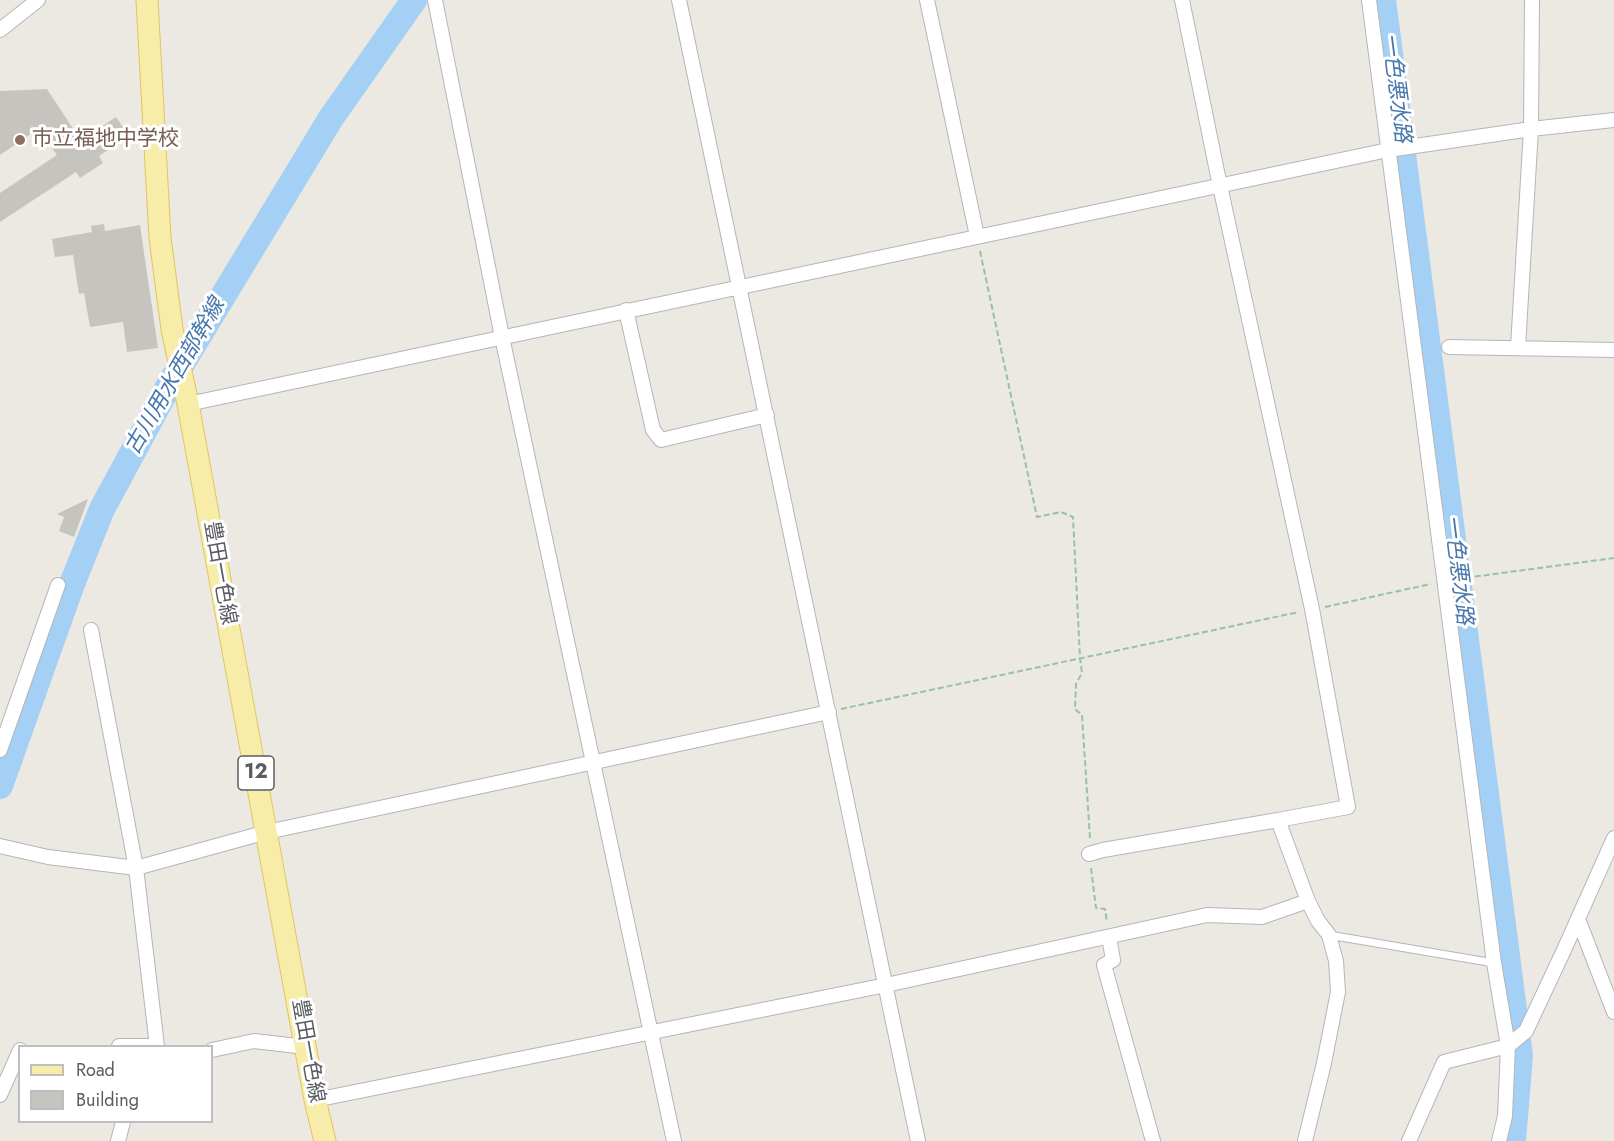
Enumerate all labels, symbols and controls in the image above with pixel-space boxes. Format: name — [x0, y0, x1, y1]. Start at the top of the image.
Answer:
water label: 一色悪水路 — [1375, 32, 1415, 144]
place label: 市立福地中学校 — [32, 127, 179, 153]
marker: 市立福地中学校 — [13, 133, 27, 147]
water label: 古川用水西部幹線 — [121, 294, 231, 460]
water label: 一色悪水路 — [1437, 514, 1477, 626]
street label: 豊田一色線 — [197, 519, 241, 627]
road number: 12 — [238, 756, 274, 790]
street label: 豊田一色線 — [285, 997, 329, 1105]
legend — [18, 1045, 213, 1123]
text: Road — [76, 1057, 115, 1083]
text: Building — [76, 1087, 139, 1113]

